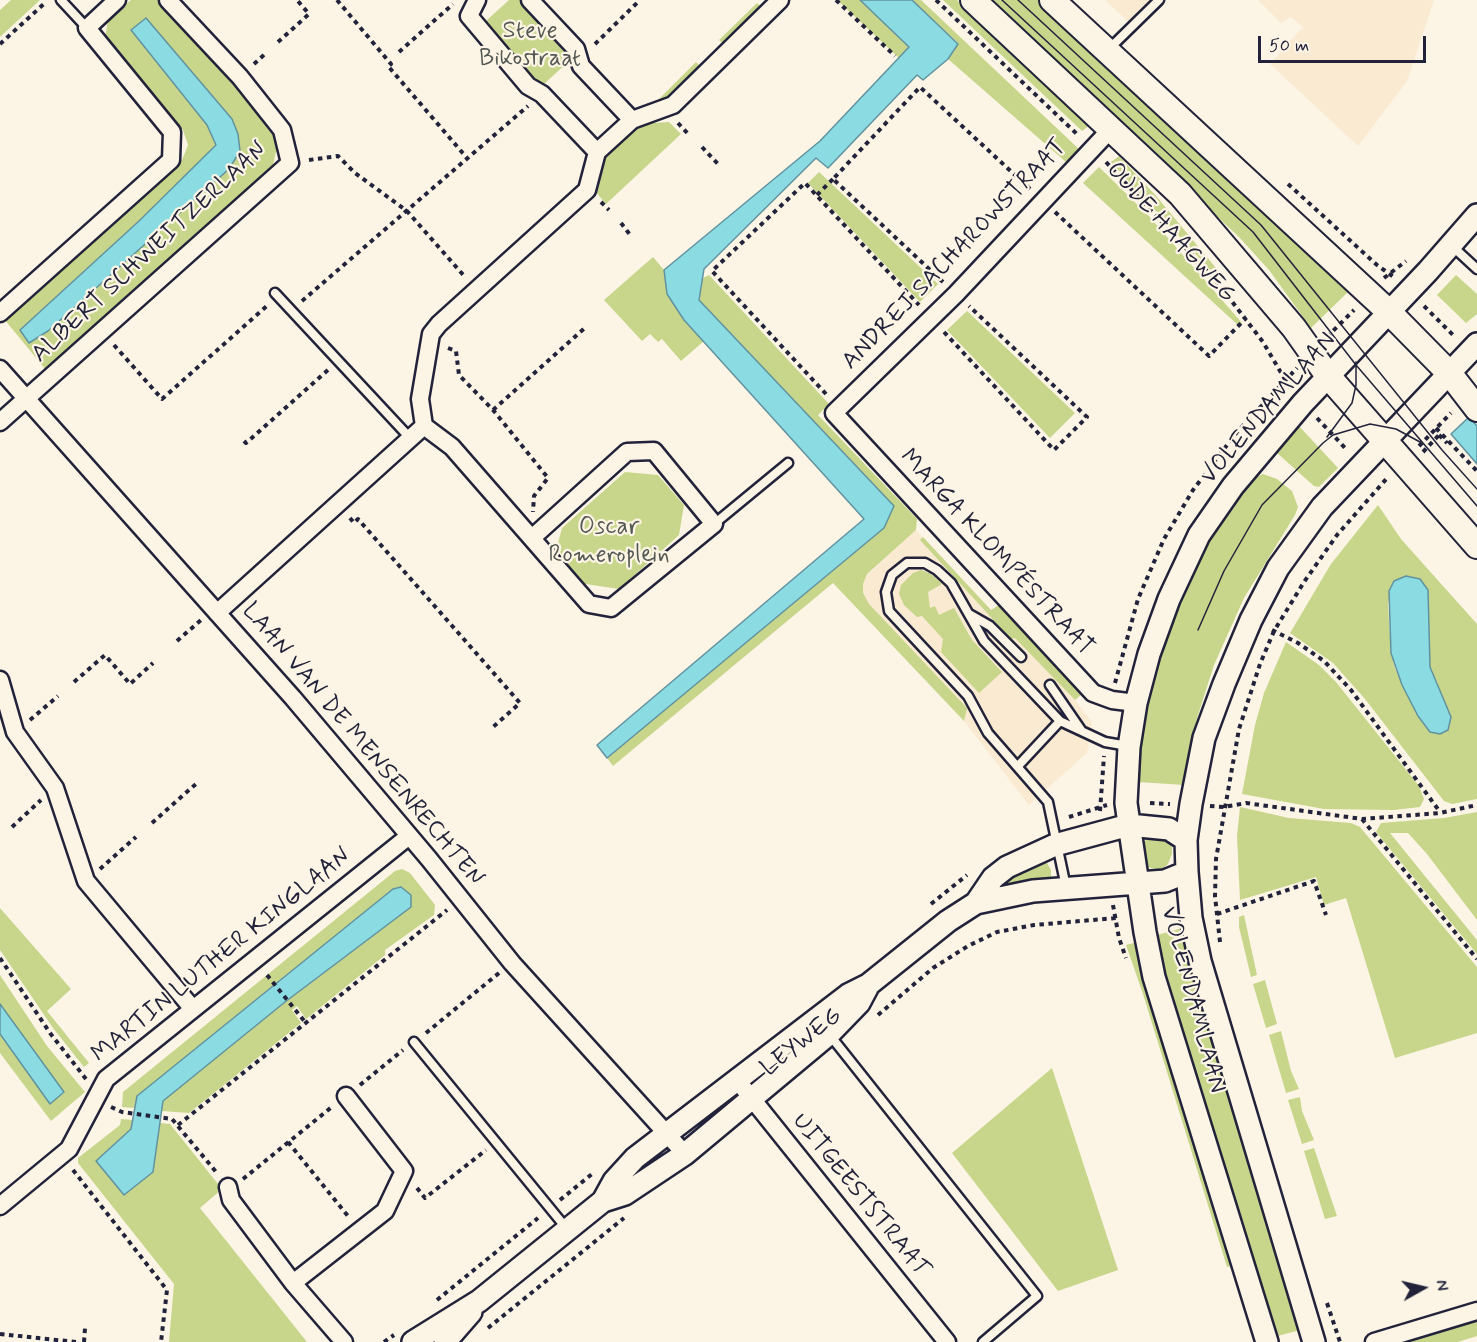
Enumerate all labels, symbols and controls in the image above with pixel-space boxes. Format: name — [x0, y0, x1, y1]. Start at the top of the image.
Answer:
park label: Steve Bikostraat — [479, 18, 581, 74]
scale bar — [1261, 24, 1429, 62]
text: 50 m — [1269, 34, 1309, 58]
street label: ANDREJ SACHAROWSTRAAT — [837, 133, 1073, 377]
street label: ALBERT SCHWEITZERLAAN — [26, 136, 274, 370]
street label: OUDE HAAGWEG — [1099, 157, 1241, 309]
street label: VOLENDAMLAAN — [1195, 327, 1343, 491]
street label: MARGA KLOMPÉSTRAAT — [893, 444, 1099, 662]
park label: Oscar Romeroplein — [549, 514, 669, 570]
street label: LAAN VAN DE MENSENRECHTEN — [235, 597, 489, 893]
street label: MARTIN LUTHER KINGLAAN — [86, 842, 358, 1070]
street label: VOLENDAMLAAN — [1153, 904, 1231, 1096]
street label: LEYWEG — [756, 1002, 848, 1084]
street label: UITGEESTSTRAAT — [785, 1108, 935, 1284]
north arrow — [1393, 1258, 1453, 1318]
text: N — [1430, 1279, 1452, 1292]

